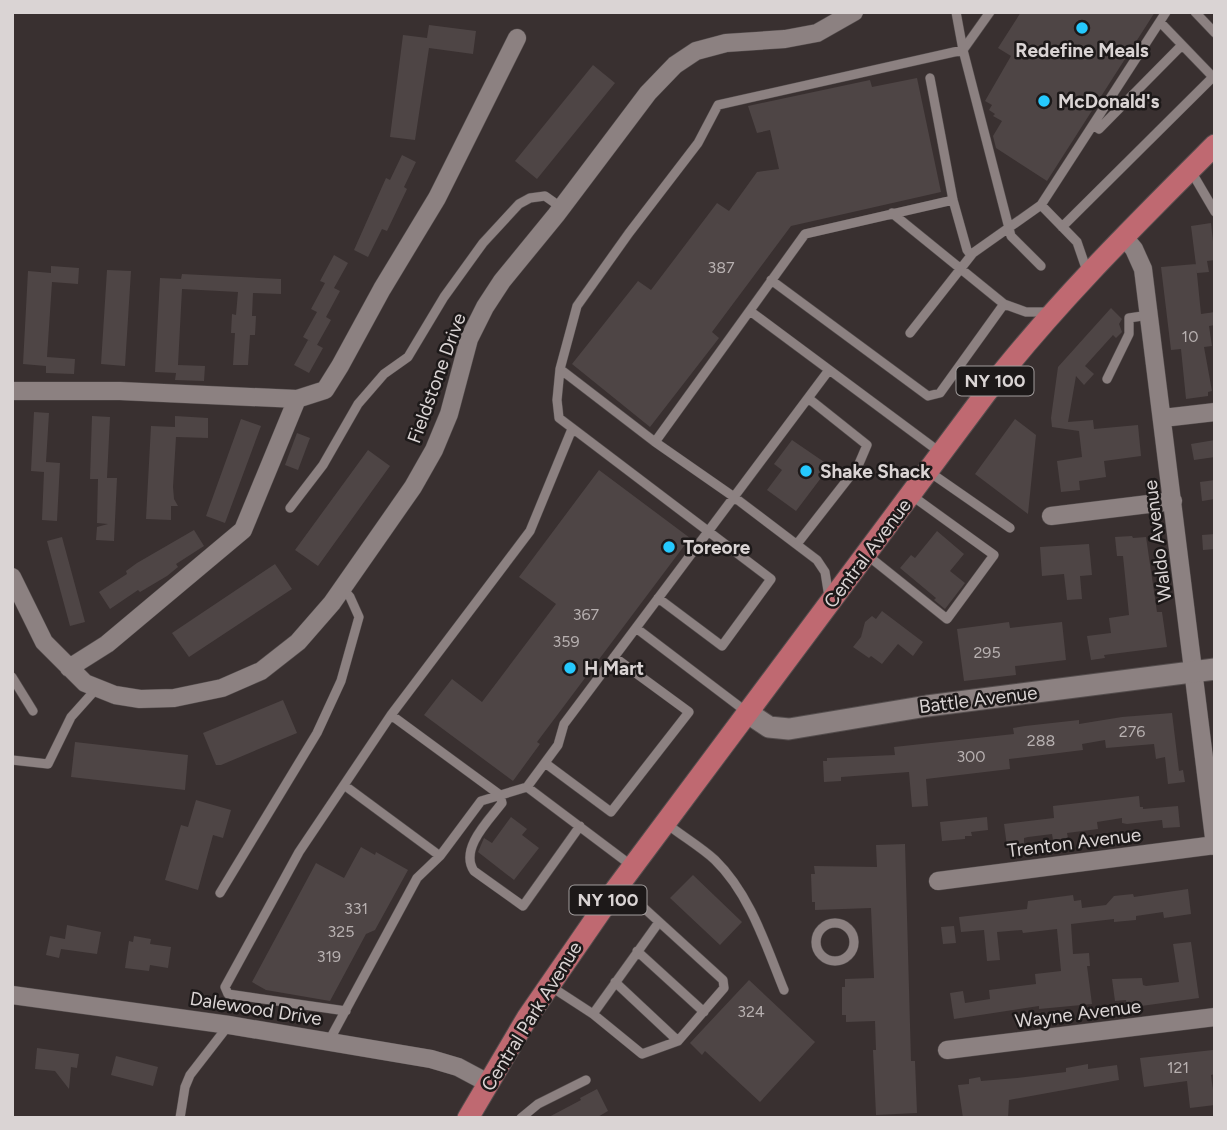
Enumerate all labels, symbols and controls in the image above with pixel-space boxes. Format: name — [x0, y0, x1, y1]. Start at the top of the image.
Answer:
marker: Redefine Meals — [1074, 20, 1090, 36]
place label: Redefine Meals — [1015, 39, 1149, 62]
place label: McDonald's — [1058, 90, 1160, 113]
marker: McDonald's — [1036, 93, 1052, 109]
house number: 387 — [707, 258, 735, 277]
street label: Fieldstone Drive — [402, 310, 471, 446]
house number: 10 — [1182, 327, 1198, 346]
road number: NY 100 — [956, 366, 1034, 396]
place label: Shake Shack — [820, 460, 931, 483]
marker: Shake Shack — [798, 463, 814, 479]
street label: Waldo Avenue — [1139, 479, 1176, 603]
street label: Central Avenue — [819, 494, 916, 613]
place label: Toreore — [683, 536, 751, 559]
marker: Toreore — [661, 539, 677, 555]
house number: 367 — [573, 605, 600, 624]
house number: 359 — [553, 632, 579, 651]
house number: 295 — [973, 643, 1001, 662]
place label: H Mart — [584, 657, 644, 680]
marker: H Mart — [562, 660, 578, 676]
street label: Battle Avenue — [918, 681, 1039, 718]
house number: 276 — [1119, 722, 1145, 741]
house number: 288 — [1027, 731, 1055, 750]
house number: 300 — [956, 747, 986, 766]
street label: Trenton Avenue — [1006, 823, 1142, 862]
road number: NY 100 — [570, 886, 646, 915]
house number: 331 — [344, 899, 368, 918]
house number: 325 — [328, 922, 354, 941]
street label: Central Park Avenue — [476, 937, 587, 1095]
house number: 319 — [317, 947, 341, 966]
street label: Dalewood Drive — [188, 987, 324, 1030]
street label: Wayne Avenue — [1014, 994, 1142, 1033]
house number: 324 — [737, 1002, 765, 1021]
house number: 121 — [1167, 1058, 1189, 1077]

